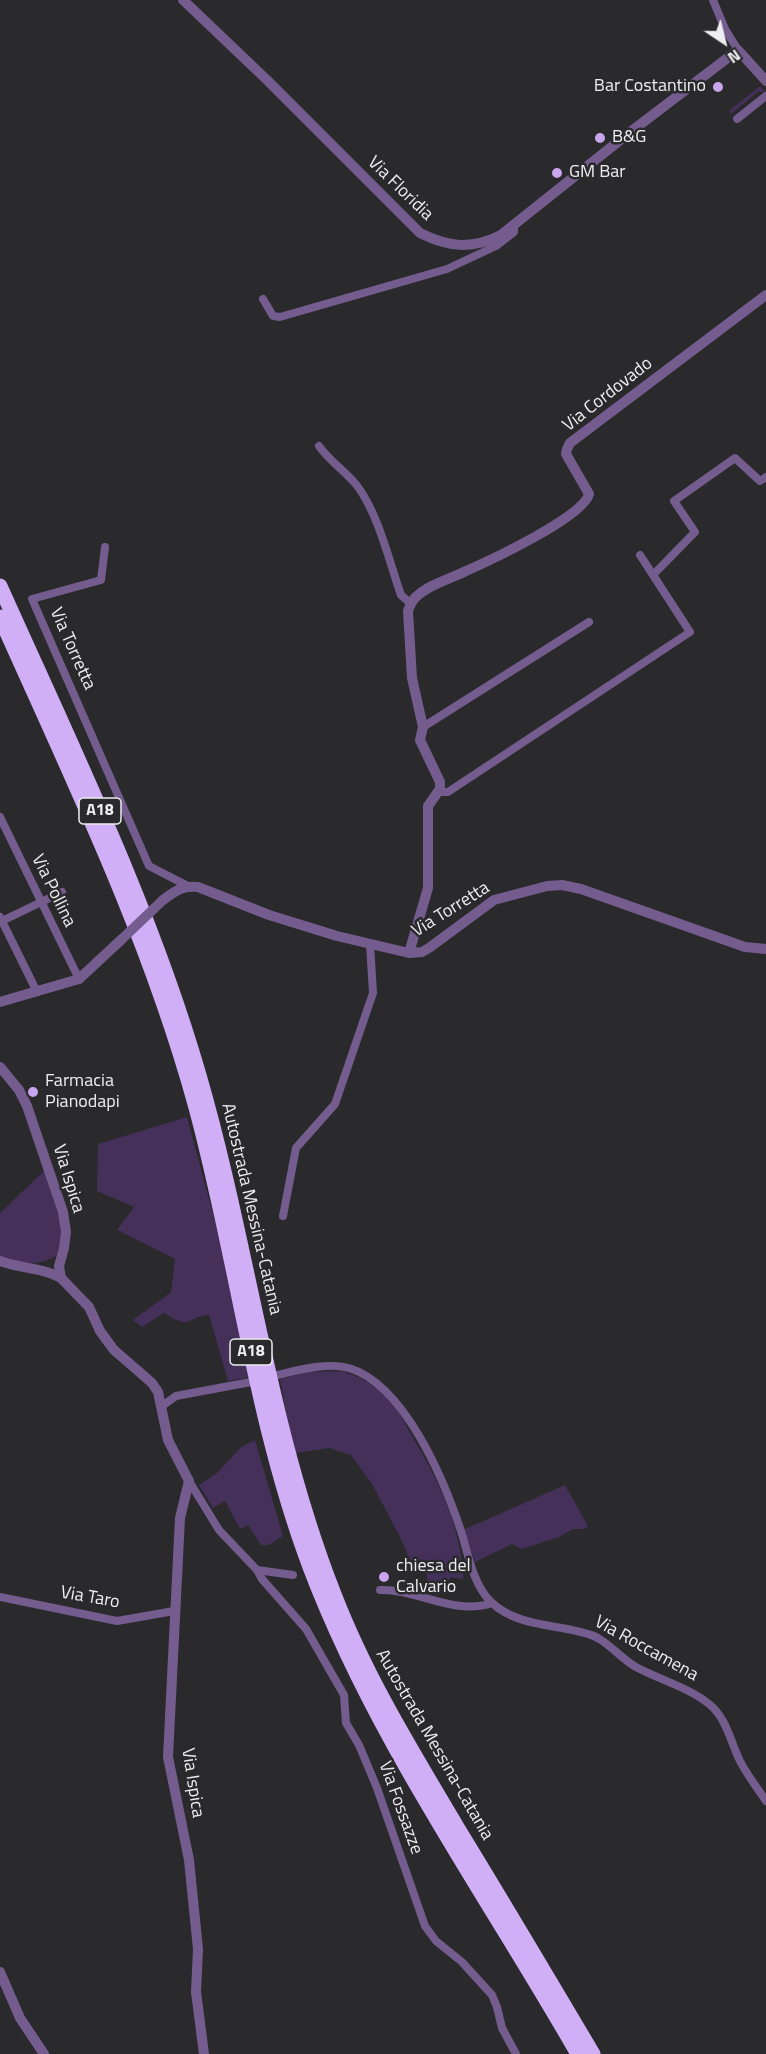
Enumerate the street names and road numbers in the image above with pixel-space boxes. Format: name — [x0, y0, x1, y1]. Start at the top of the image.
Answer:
street label: Via Floridia — [363, 152, 437, 226]
street label: Via Cordovado — [559, 353, 657, 437]
street label: Via Torretta — [44, 605, 100, 693]
road number: A18 — [79, 798, 121, 824]
street label: Via Pollina — [26, 851, 80, 931]
street label: Via Torretta — [408, 878, 494, 942]
street label: Autostrada Messina-Catania — [216, 1101, 286, 1317]
street label: Via Ispica — [47, 1142, 89, 1216]
road number: A18 — [230, 1339, 272, 1365]
street label: Via Taro — [59, 1582, 121, 1614]
street label: Via Roccamena — [590, 1612, 702, 1686]
street label: Autostrada Messina-Catania — [370, 1646, 498, 1844]
street label: Via Ispica — [176, 1747, 208, 1819]
street label: Via Fossazze — [373, 1759, 427, 1857]

